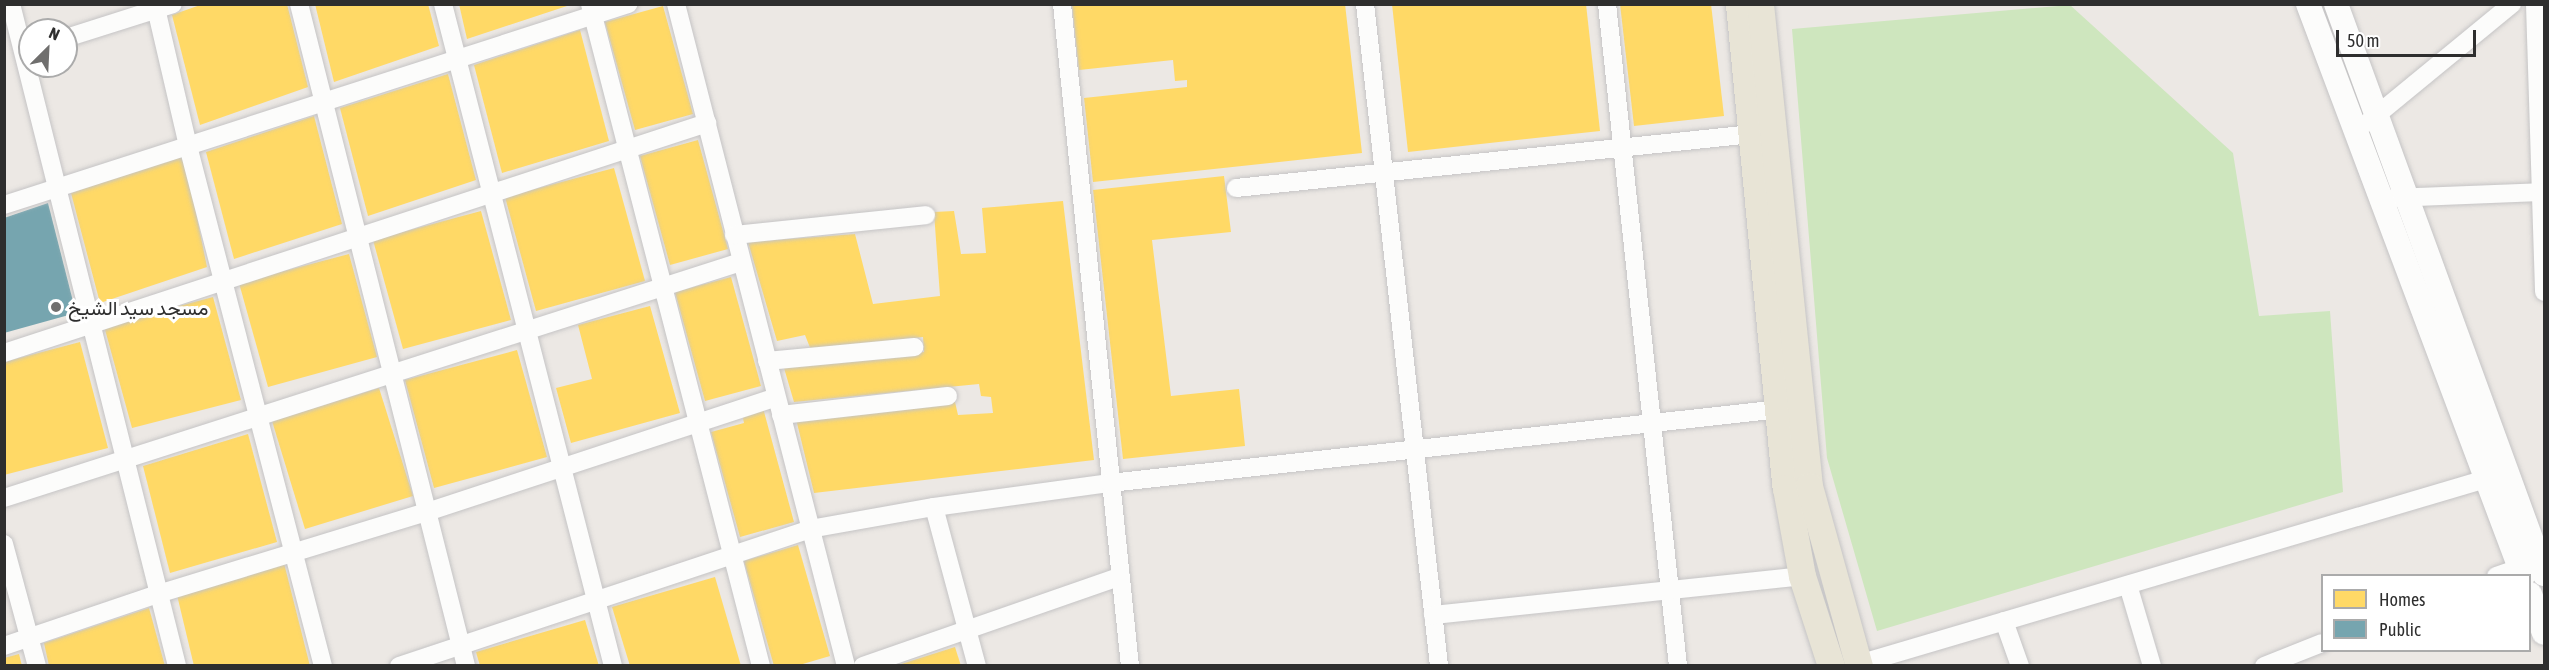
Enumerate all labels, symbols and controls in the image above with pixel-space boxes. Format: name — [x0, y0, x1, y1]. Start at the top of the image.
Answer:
north arrow — [18, 18, 78, 78]
scale bar — [2339, 18, 2478, 56]
text: N — [47, 23, 62, 44]
text: 50 m — [2347, 30, 2379, 51]
place label: مسجد سيد الشيخ — [68, 295, 208, 319]
marker: مسجد سيد الشيخ — [49, 300, 63, 314]
legend — [2321, 574, 2531, 652]
text: Homes — [2379, 589, 2425, 610]
text: Public — [2379, 619, 2421, 640]

